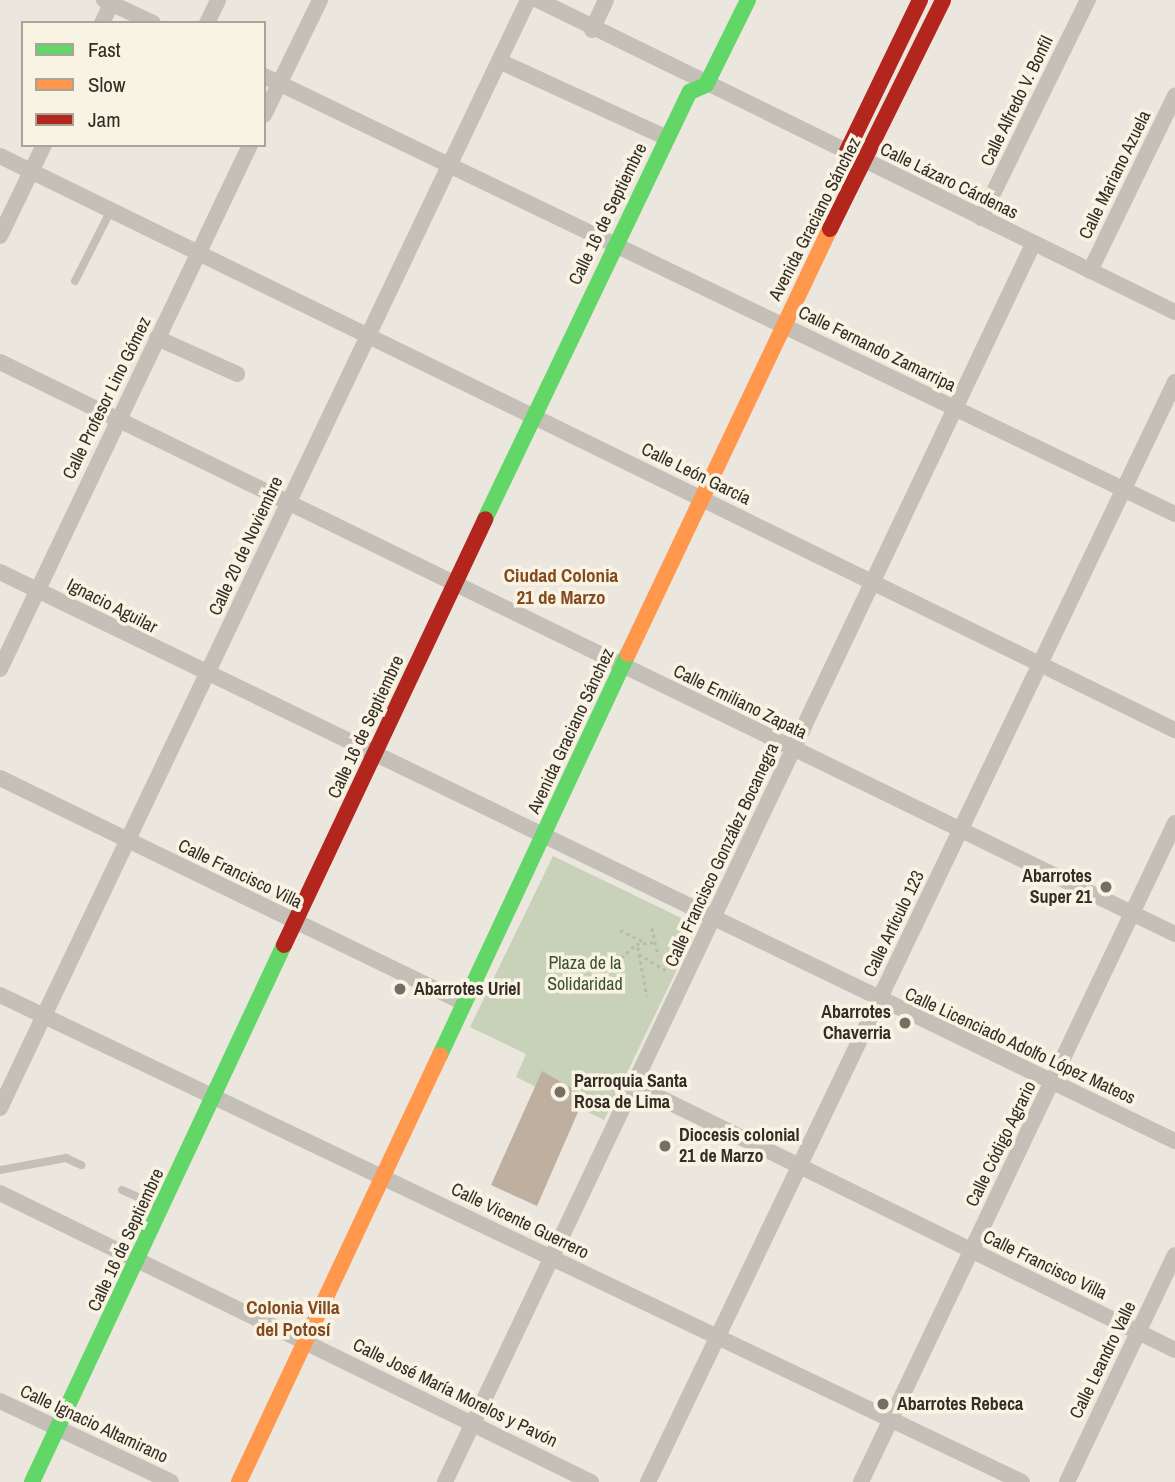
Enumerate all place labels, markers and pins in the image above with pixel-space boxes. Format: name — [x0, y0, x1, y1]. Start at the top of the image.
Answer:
place label: Abarrotes Super 21 — [1022, 866, 1092, 908]
marker: Abarrotes Super 21 — [1098, 879, 1114, 895]
place label: Abarrotes Uriel — [414, 978, 521, 1000]
marker: Abarrotes Uriel — [392, 981, 408, 997]
place label: Abarrotes Chaverria — [821, 1002, 891, 1044]
marker: Abarrotes Chaverria — [897, 1015, 913, 1031]
place label: Parroquia Santa Rosa de Lima — [574, 1071, 687, 1114]
marker: Parroquia Santa Rosa de Lima — [552, 1084, 568, 1100]
place label: Diocesis colonial 21 de Marzo — [679, 1125, 800, 1168]
marker: Diocesis colonial 21 de Marzo — [657, 1138, 673, 1154]
place label: Abarrotes Rebeca — [897, 1393, 1023, 1415]
marker: Abarrotes Rebeca — [875, 1396, 891, 1412]

